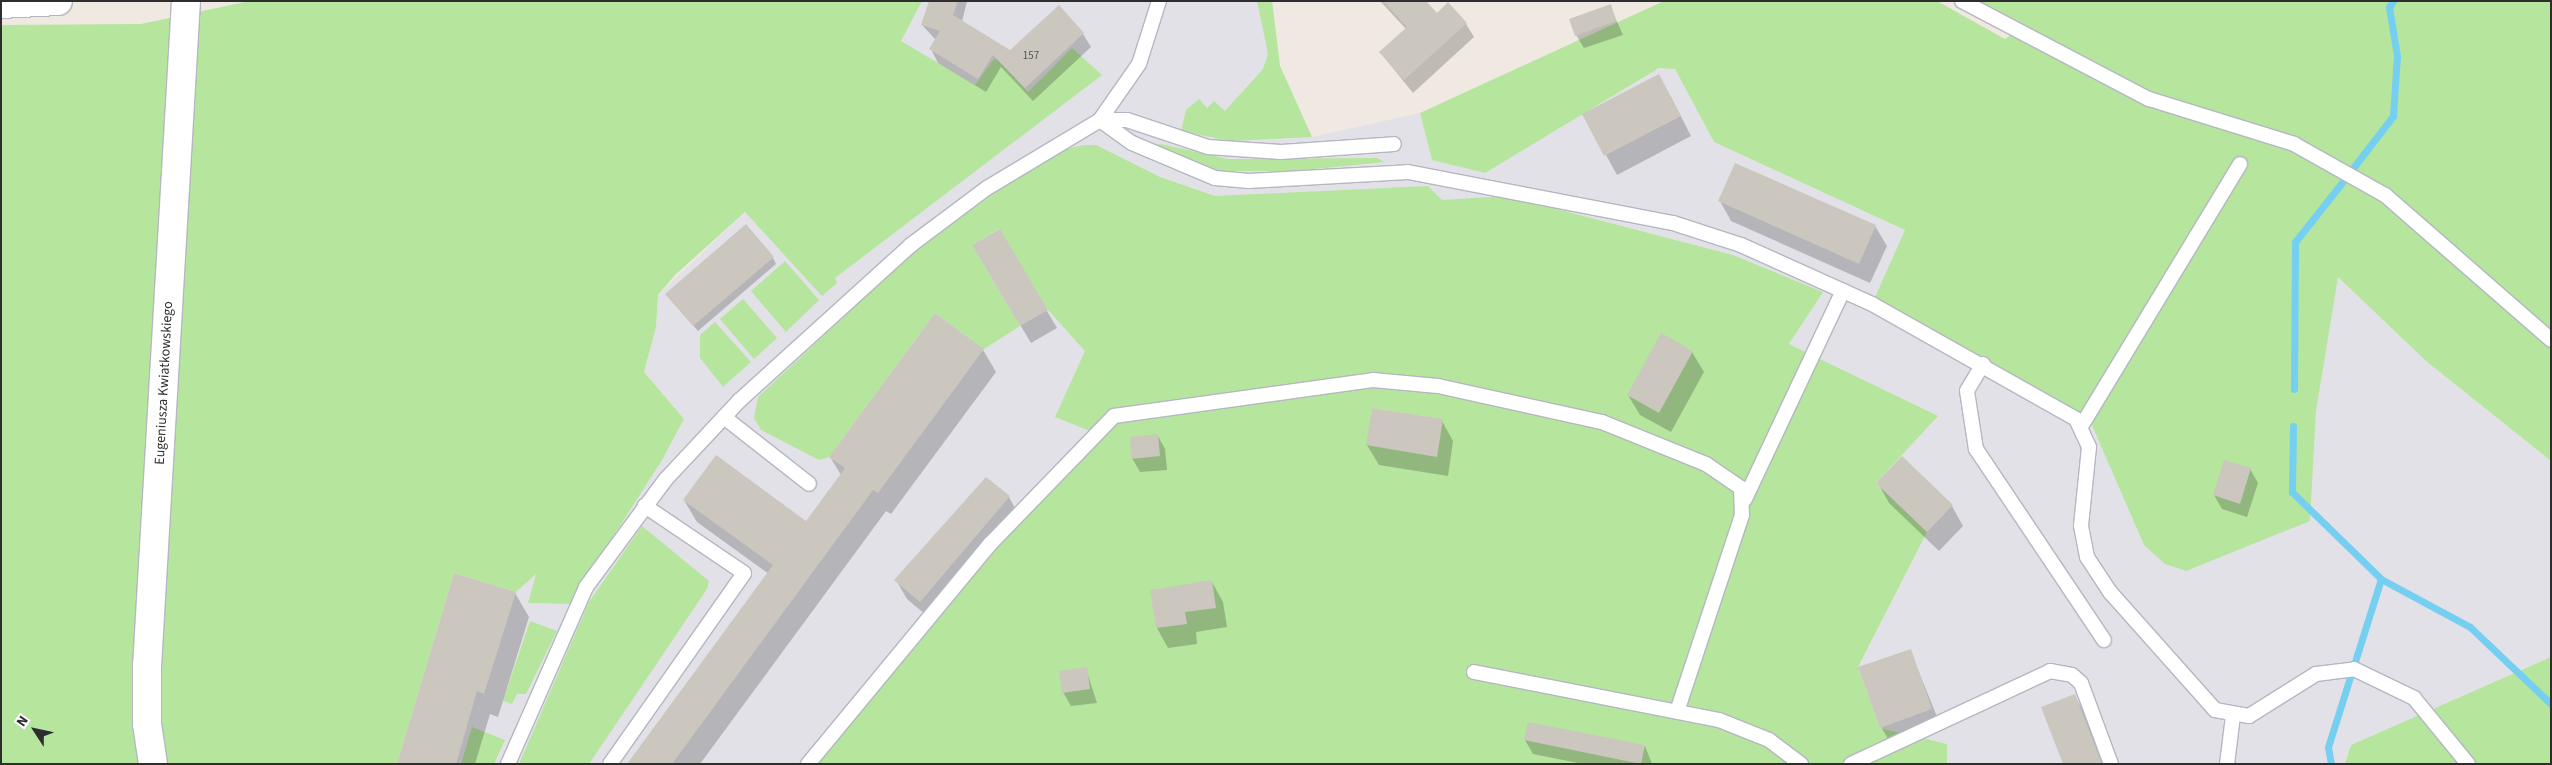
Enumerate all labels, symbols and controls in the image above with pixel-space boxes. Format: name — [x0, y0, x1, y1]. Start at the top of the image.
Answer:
house number: 157 — [1023, 49, 1039, 63]
street label: Eugeniusza Kwiatkowskiego — [151, 301, 177, 465]
north arrow — [10, 705, 60, 755]
text: N — [12, 712, 34, 731]

